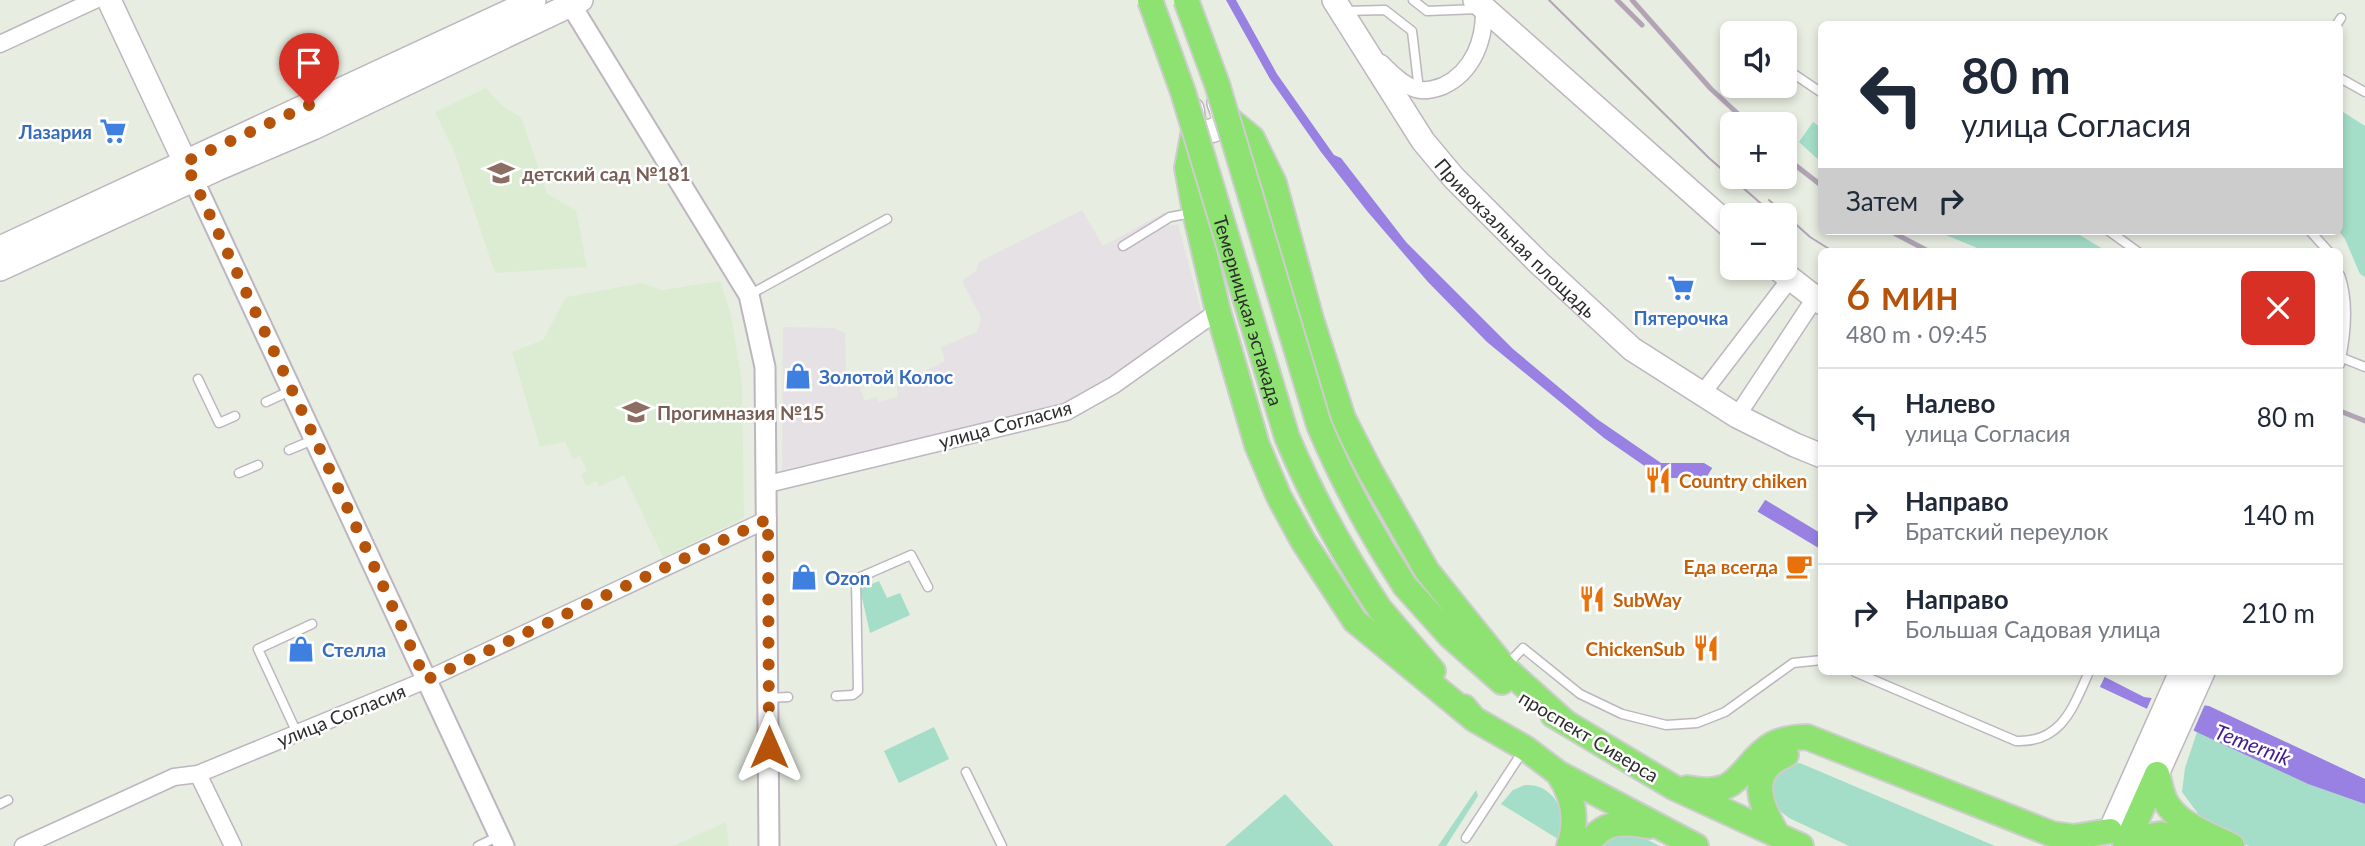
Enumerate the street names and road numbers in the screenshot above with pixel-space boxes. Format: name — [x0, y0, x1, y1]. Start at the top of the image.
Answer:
street label: Привокзальная площадь — [1431, 153, 1602, 322]
street label: Темерницкая эстакада — [1209, 213, 1288, 408]
street label: улица Согласия — [936, 395, 1074, 453]
street label: улица Согласия — [273, 679, 409, 751]
street label: проспект Сиверса — [1515, 685, 1663, 787]

